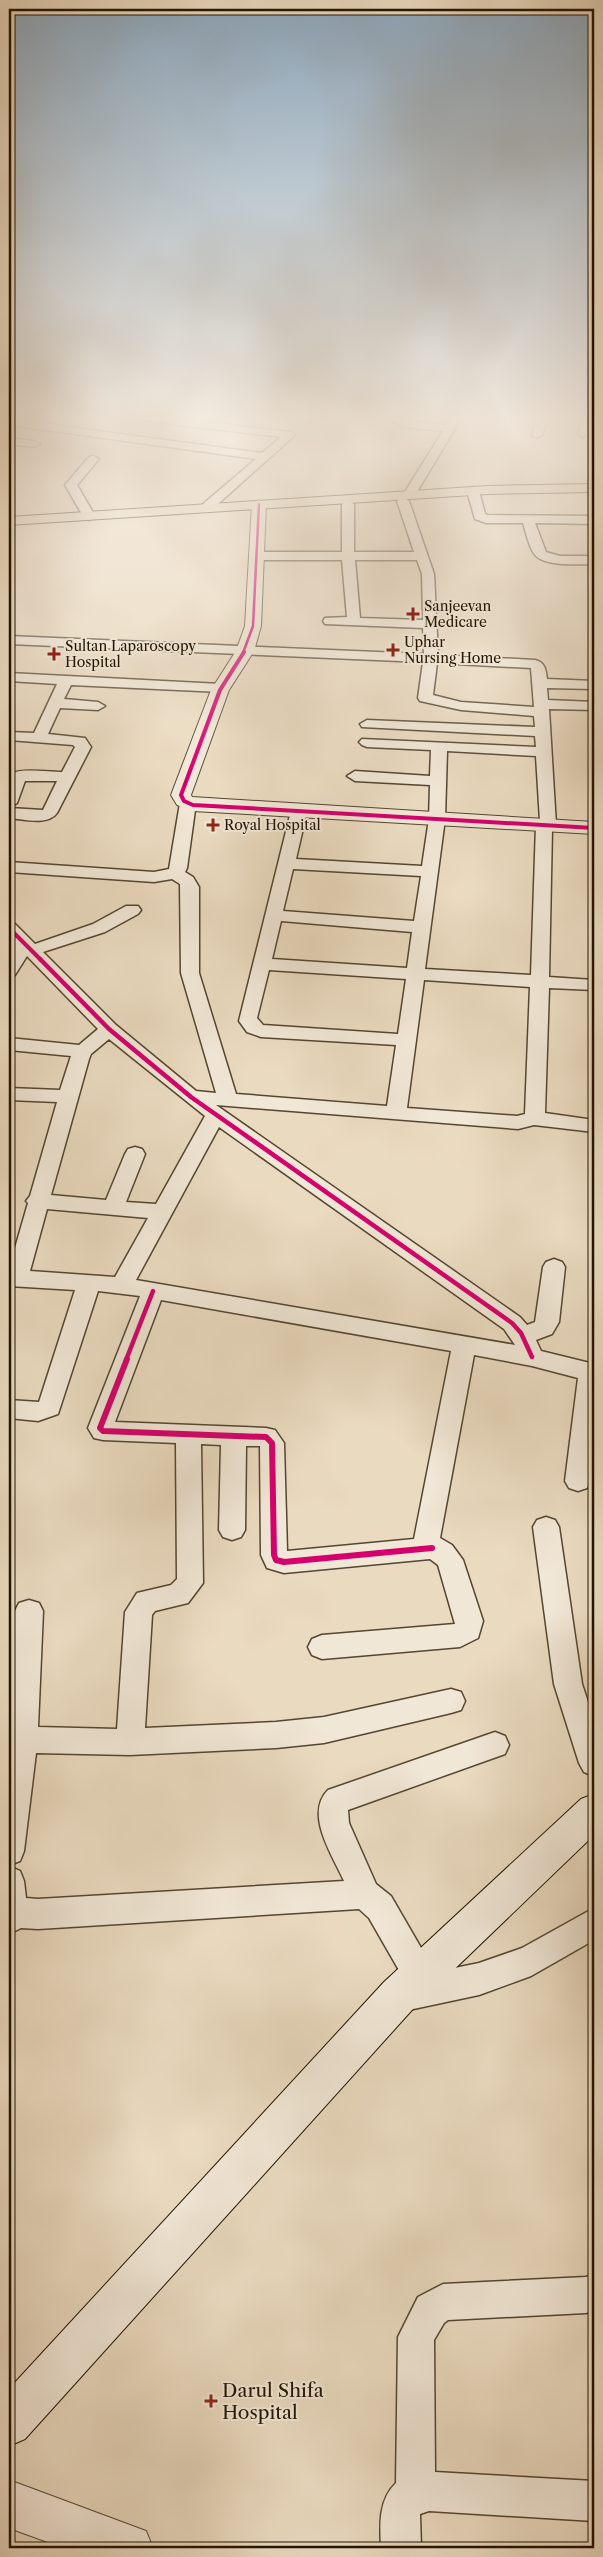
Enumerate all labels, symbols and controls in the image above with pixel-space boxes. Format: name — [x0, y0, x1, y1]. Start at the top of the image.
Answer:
place label: Sanjeevan Medicare — [424, 597, 491, 631]
marker: Sanjeevan Medicare — [406, 607, 420, 621]
place label: Uphar Nursing Home — [404, 633, 501, 667]
place label: Sultan Laparoscopy Hospital — [65, 637, 196, 671]
marker: Uphar Nursing Home — [386, 643, 400, 657]
marker: Sultan Laparoscopy Hospital — [47, 647, 61, 661]
place label: Royal Hospital — [224, 816, 321, 834]
marker: Royal Hospital — [206, 818, 220, 832]
place label: Darul Shifa Hospital — [222, 2379, 324, 2424]
marker: Darul Shifa Hospital — [204, 2394, 218, 2408]

